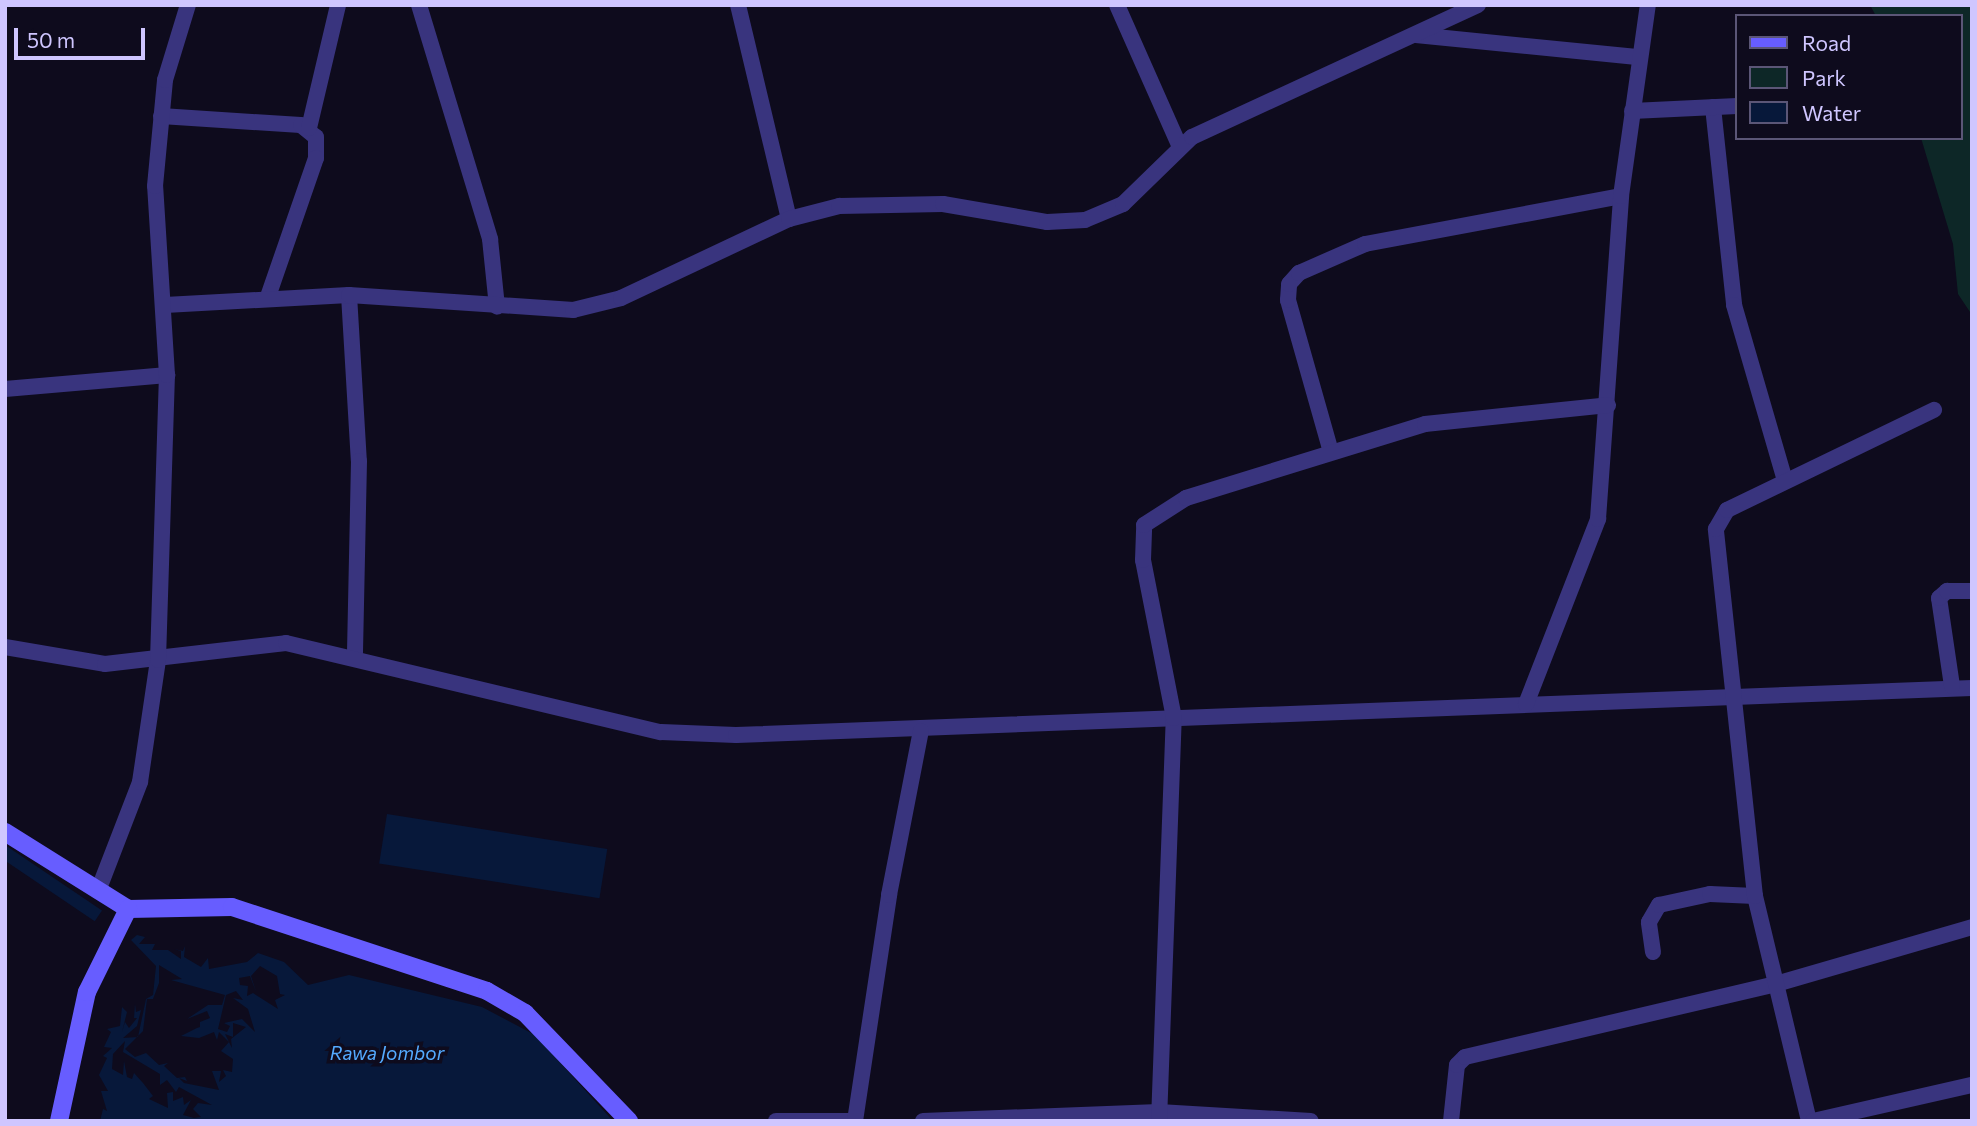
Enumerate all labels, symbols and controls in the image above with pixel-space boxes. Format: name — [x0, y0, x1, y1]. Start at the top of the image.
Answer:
scale bar — [18, 14, 149, 58]
legend — [1736, 14, 1963, 140]
text: 50 m — [27, 27, 75, 52]
text: Road — [1802, 30, 1851, 55]
text: Park — [1802, 65, 1846, 90]
text: Water — [1802, 100, 1861, 125]
water label: Rawa Jombor — [330, 1042, 444, 1064]

